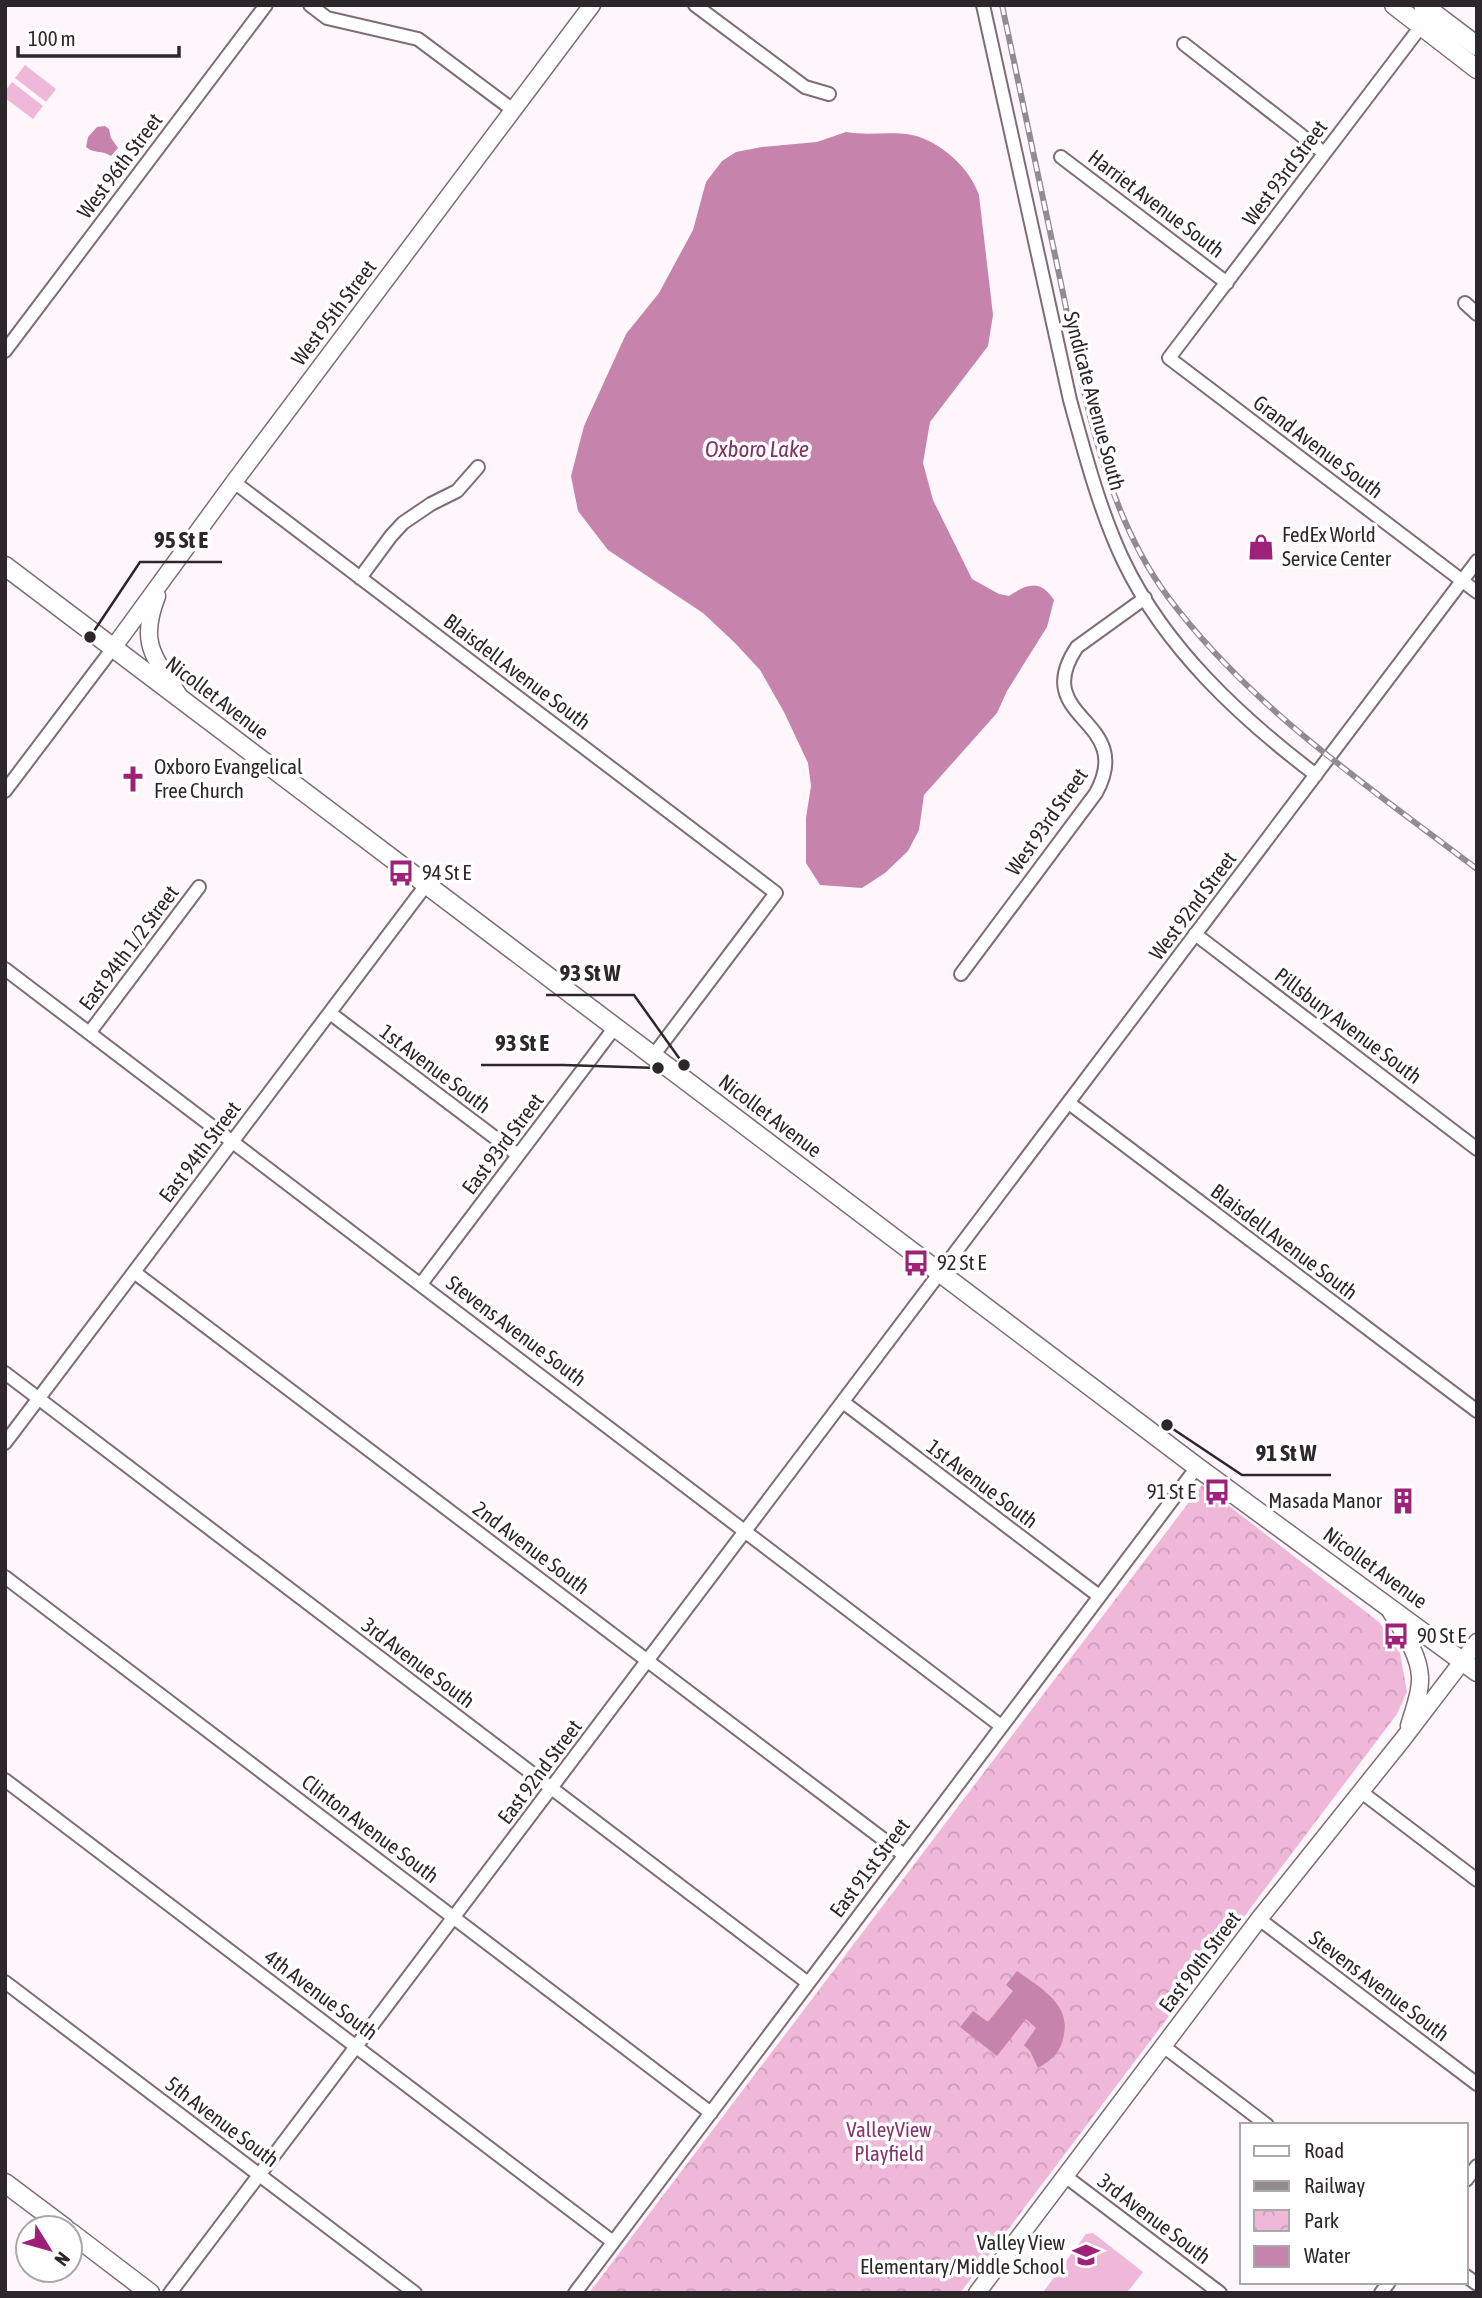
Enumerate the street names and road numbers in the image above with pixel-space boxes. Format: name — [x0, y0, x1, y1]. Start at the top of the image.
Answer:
street label: West 96th Street — [72, 108, 167, 223]
street label: West 93rd Street — [1237, 115, 1331, 230]
street label: Harriet Avenue South — [1084, 144, 1229, 262]
street label: West 95th Street — [286, 255, 381, 370]
street label: Syndicate Avenue South — [1060, 309, 1130, 493]
street label: Grand Avenue South — [1249, 390, 1388, 503]
street label: Blaisdell Avenue South — [440, 608, 596, 734]
street label: Nicollet Avenue — [162, 651, 274, 744]
street label: West 93rd Street — [1000, 763, 1092, 880]
street label: West 92nd Street — [1144, 847, 1241, 964]
street label: East 94th 1/2 Street — [74, 880, 183, 1014]
street label: Pillsbury Avenue South — [1271, 962, 1427, 1088]
street label: 1st Avenue South — [376, 1019, 496, 1118]
street label: Nicollet Avenue — [715, 1069, 827, 1162]
street label: East 93rd Street — [457, 1088, 548, 1198]
street label: East 94th Street — [154, 1096, 245, 1207]
street label: Blaisdell Avenue South — [1207, 1178, 1363, 1304]
street label: Stevens Avenue South — [442, 1270, 591, 1390]
street label: 1st Avenue South — [923, 1434, 1043, 1533]
street label: 2nd Avenue South — [469, 1496, 594, 1599]
street label: Nicollet Avenue — [1319, 1522, 1432, 1613]
street label: 3rd Avenue South — [357, 1612, 480, 1712]
street label: East 92nd Street — [492, 1715, 586, 1828]
street label: Clinton Avenue South — [298, 1769, 444, 1887]
street label: East 91st Street — [824, 1813, 914, 1921]
street label: East 90th Street — [1154, 1906, 1245, 2017]
street label: Stevens Avenue South — [1305, 1925, 1454, 2045]
street label: 4th Avenue South — [260, 1944, 383, 2044]
street label: 5th Avenue South — [161, 2071, 284, 2171]
street label: 3rd Avenue South — [1093, 2168, 1216, 2268]

